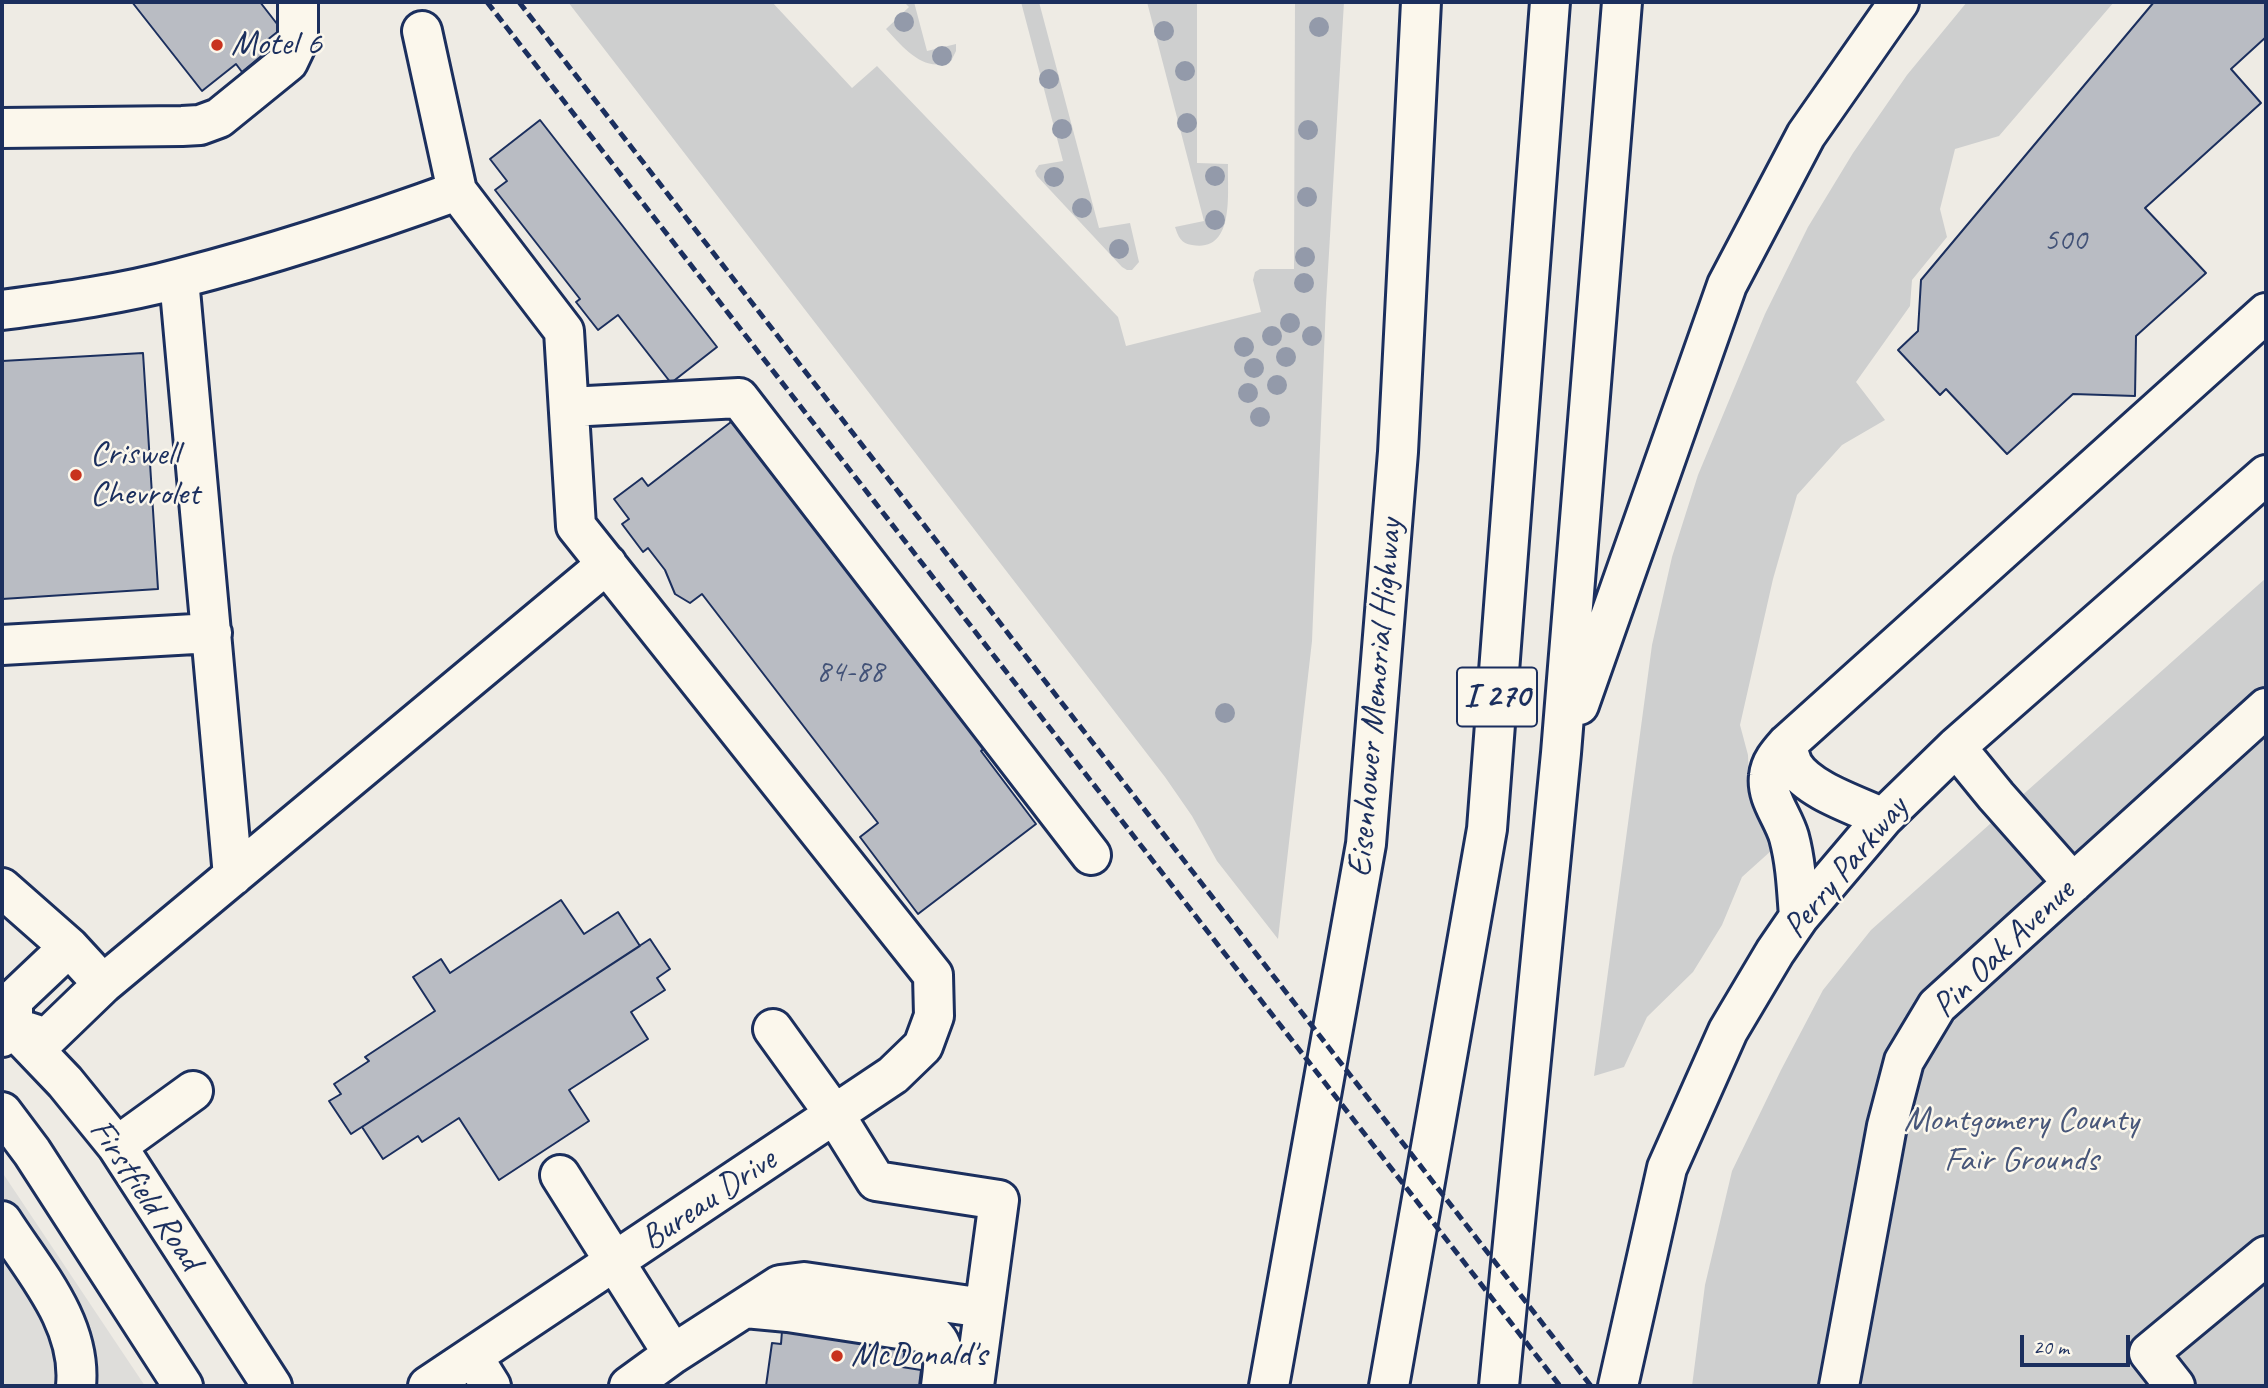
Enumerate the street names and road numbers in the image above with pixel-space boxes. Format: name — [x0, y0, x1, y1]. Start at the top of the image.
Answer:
street label: Eisenhower Memorial Highway — [1339, 517, 1413, 879]
road number: I 270 — [1457, 668, 1537, 726]
street label: Perry Parkway — [1775, 789, 1917, 947]
street label: Pin Oak Avenue — [1924, 871, 2084, 1027]
street label: Firstfield Road — [79, 1112, 211, 1278]
street label: Bureau Drive — [634, 1140, 784, 1260]

